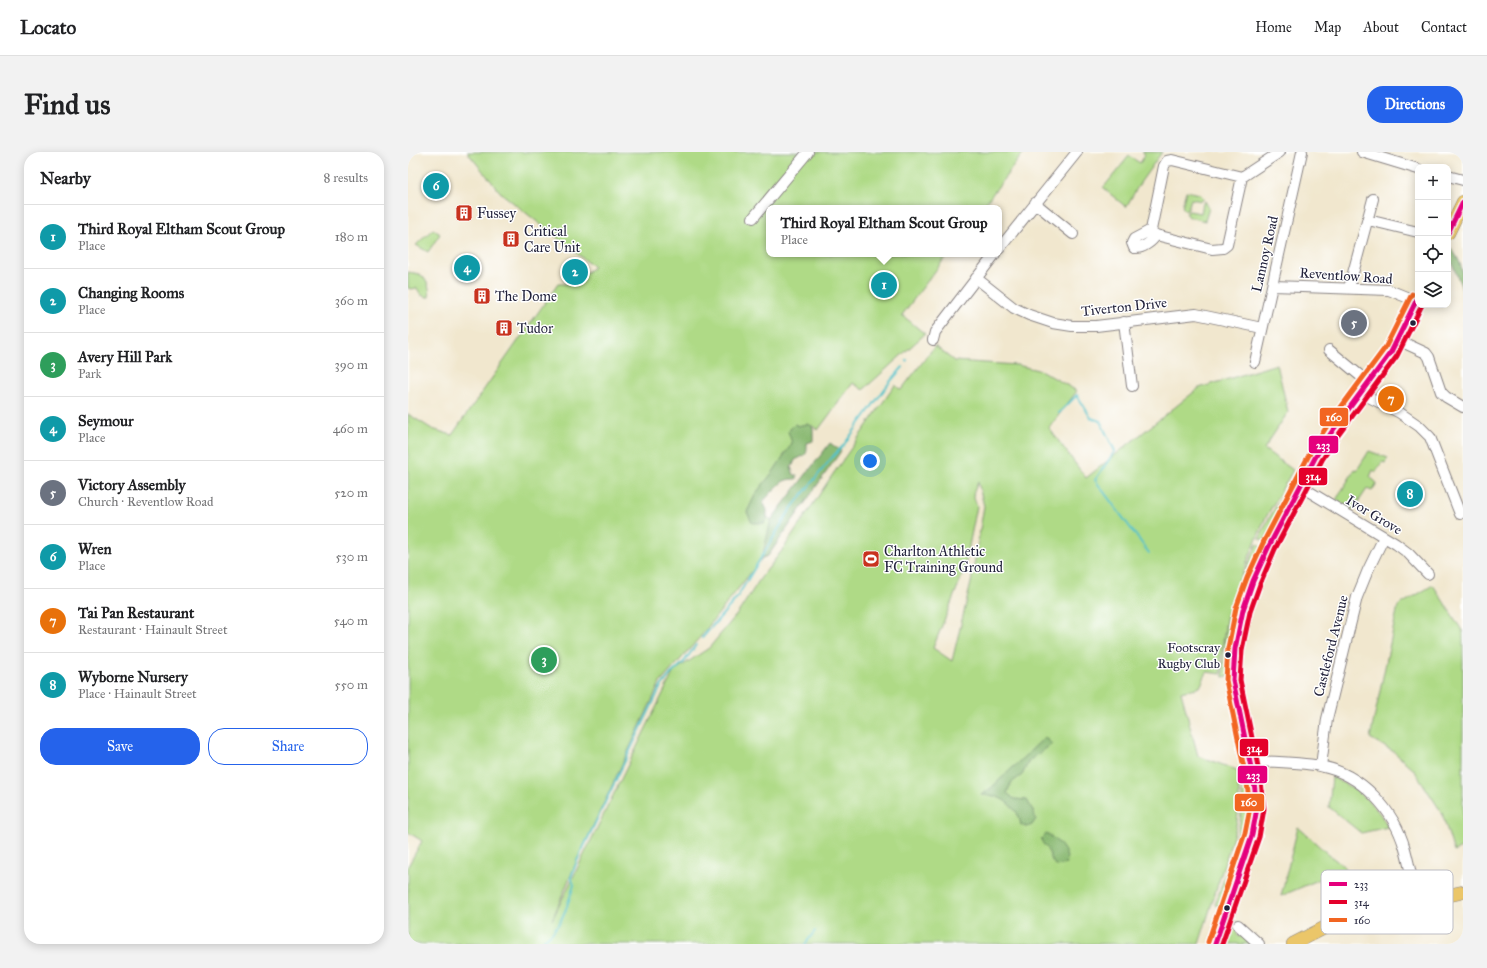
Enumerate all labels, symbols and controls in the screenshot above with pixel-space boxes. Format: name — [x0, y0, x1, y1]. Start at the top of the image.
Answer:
text: Locato — [20, 16, 76, 39]
text: Home — [1255, 19, 1292, 36]
text: Map — [1314, 19, 1341, 36]
text: About — [1363, 19, 1399, 36]
text: Contact — [1421, 19, 1467, 36]
button: Directions — [1367, 86, 1463, 123]
text: Find us — [24, 87, 110, 122]
map controls — [1415, 164, 1451, 308]
button: + — [1415, 164, 1451, 200]
text: Nearby — [40, 168, 91, 189]
text: 8 results — [324, 170, 368, 186]
pin: 6 — [423, 171, 449, 201]
button: − — [1415, 200, 1451, 236]
building icon: Fussey — [454, 203, 474, 223]
place label: Fussey — [477, 205, 516, 222]
popup — [766, 205, 1002, 257]
text: Third Royal Eltham Scout Group — [780, 214, 988, 232]
street label: Lannoy Road — [1248, 214, 1282, 294]
text: Third Royal Eltham Scout Group — [78, 220, 285, 238]
place label: Critical Care Unit — [524, 223, 581, 256]
text: 1 — [50, 229, 56, 245]
text: 180 m — [335, 229, 368, 245]
building icon: Critical Care Unit — [501, 229, 521, 249]
text: Place — [780, 232, 808, 248]
button: locate — [1415, 236, 1451, 272]
text: Place — [78, 238, 105, 254]
pin: 4 — [454, 253, 480, 283]
pin: 2 — [562, 257, 588, 287]
street label: Reventlow Road — [1299, 264, 1393, 288]
pin: 1 — [871, 270, 897, 300]
button: layers — [1415, 272, 1451, 308]
text: Changing Rooms — [78, 284, 184, 302]
building icon: The Dome — [472, 286, 492, 306]
place label: The Dome — [495, 288, 557, 305]
text: 2 — [50, 293, 56, 309]
text: 360 m — [335, 293, 368, 309]
street label: Tiverton Drive — [1080, 294, 1168, 320]
text: Place — [78, 302, 105, 318]
pin: 5 — [1341, 308, 1367, 338]
building icon: Tudor — [494, 318, 514, 338]
unlabelled marker — [1408, 318, 1418, 328]
place label: Tudor — [517, 320, 554, 337]
text: Avery Hill Park — [78, 348, 172, 366]
text: 3 — [50, 357, 56, 373]
text: 390 m — [335, 357, 368, 373]
text: Park — [78, 366, 102, 382]
pin: 7 — [1378, 384, 1404, 414]
line badge: 160 — [1319, 407, 1349, 427]
text: 160 — [1326, 411, 1343, 424]
text: Seymour — [78, 412, 134, 430]
text: 4 — [49, 421, 57, 437]
text: 460 m — [333, 421, 368, 437]
text: Place — [78, 430, 105, 446]
line badge: 233 — [1308, 435, 1339, 454]
text: 233 — [1316, 439, 1330, 453]
your location — [860, 451, 880, 471]
line badge: 314 — [1298, 467, 1328, 486]
text: 314 — [1306, 470, 1321, 484]
text: Victory Assembly — [78, 476, 186, 494]
pin: 8 — [1397, 479, 1423, 509]
text: 5 — [50, 485, 56, 501]
text: 520 m — [334, 485, 368, 501]
street label: Ivor Grove — [1343, 492, 1405, 538]
text: Church · Reventlow Road — [78, 494, 213, 510]
text: Wren — [78, 540, 112, 558]
place label: Charlton Athletic FC Training Ground — [884, 543, 1003, 576]
text: 6 — [50, 549, 56, 565]
text: 530 m — [335, 549, 368, 565]
sports icon: Charlton Athletic FC Training Ground — [861, 549, 881, 569]
text: Place — [78, 558, 105, 574]
street label: Castleford Avenue — [1310, 593, 1352, 699]
text: Tai Pan Restaurant — [78, 604, 194, 622]
text: 7 — [50, 613, 56, 629]
text: 540 m — [334, 613, 368, 629]
text: Restaurant · Hainault Street — [78, 622, 228, 638]
place label: Footscray Rugby Club — [1157, 640, 1221, 672]
pin: 3 — [531, 645, 557, 675]
marker: Footscray Rugby Club — [1223, 650, 1233, 660]
text: Wyborne Nursery — [78, 668, 188, 686]
text: 8 — [50, 677, 56, 693]
text: 550 m — [335, 677, 368, 693]
text: Place · Hainault Street — [78, 686, 197, 702]
button: Save — [40, 728, 200, 765]
button: Share — [208, 728, 368, 765]
line badge: 314 — [1239, 738, 1269, 757]
text: 314 — [1247, 742, 1262, 756]
line badge: 233 — [1237, 765, 1268, 784]
text: 233 — [1246, 769, 1260, 783]
line badge: 160 — [1234, 793, 1265, 812]
text: 160 — [1241, 796, 1258, 809]
legend — [1321, 870, 1453, 934]
text: 233 — [1354, 878, 1368, 891]
text: 314 — [1354, 896, 1370, 909]
unlabelled marker — [1222, 903, 1232, 913]
text: 160 — [1354, 914, 1370, 927]

